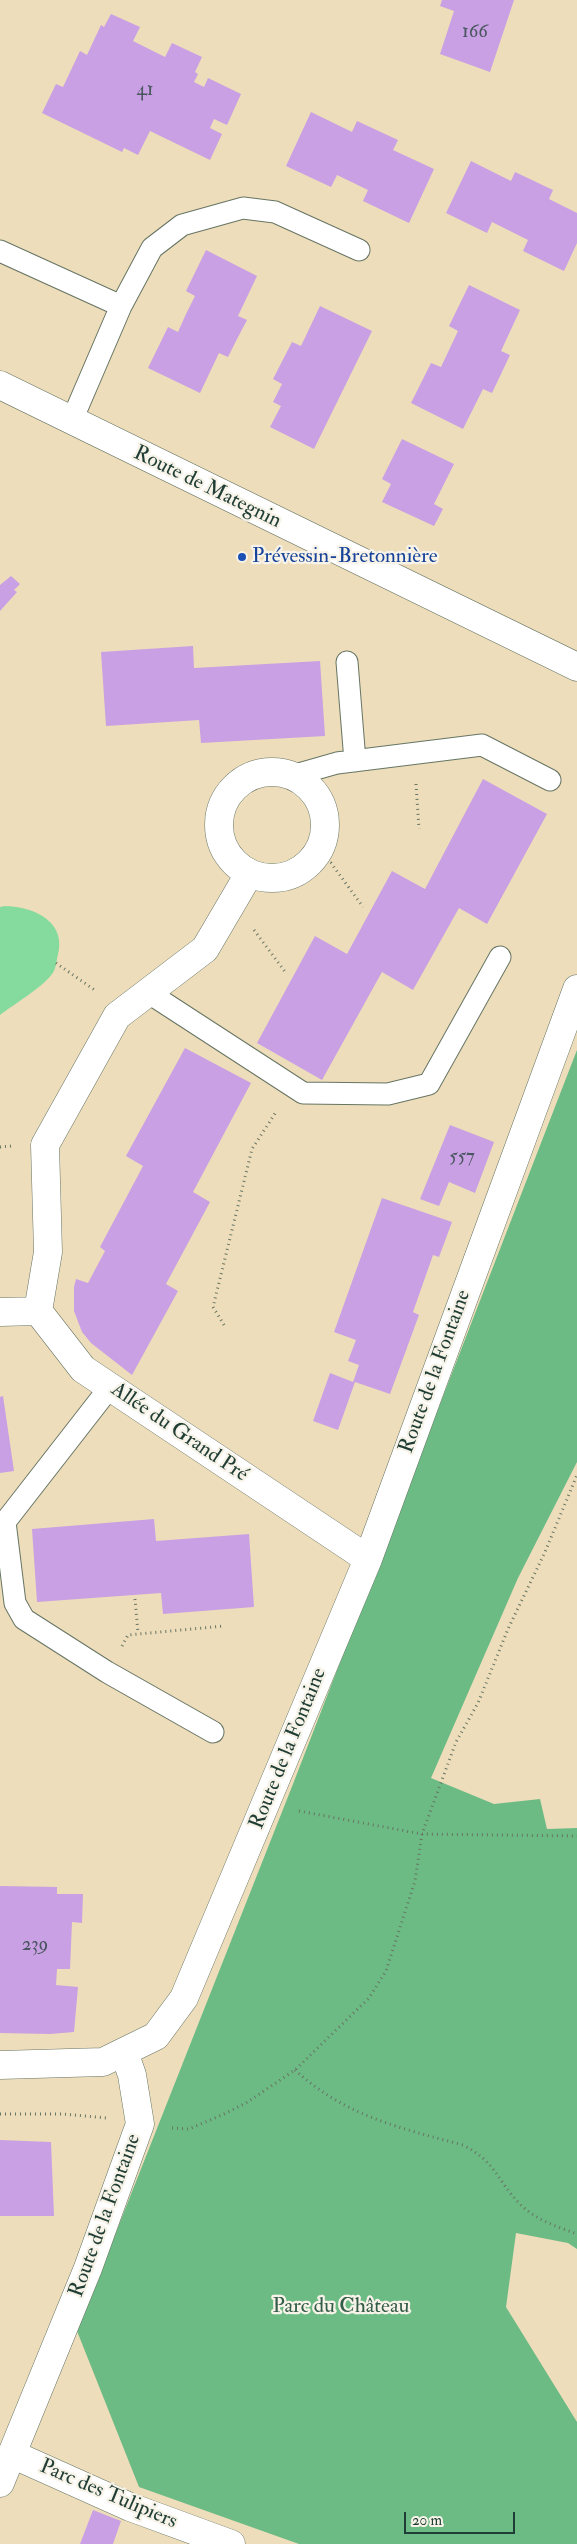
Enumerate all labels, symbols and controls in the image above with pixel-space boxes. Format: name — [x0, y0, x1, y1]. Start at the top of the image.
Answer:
house number: 166 — [462, 22, 488, 44]
house number: 41 — [136, 80, 154, 102]
street label: Route de Mategnin — [129, 441, 285, 535]
place label: Prévessin-Bretonnière — [252, 544, 437, 570]
marker: Prévessin-Bretonnière — [236, 551, 248, 563]
house number: 557 — [449, 1147, 475, 1169]
street label: Route de la Fontaine — [395, 1287, 477, 1457]
street label: Allée du Grand Pré — [106, 1378, 252, 1488]
street label: Route de la Fontaine — [245, 1665, 333, 1833]
house number: 239 — [22, 1935, 48, 1957]
street label: Route de la Fontaine — [65, 2131, 147, 2301]
park label: Parc du Château — [273, 2294, 409, 2320]
street label: Parc des Tulipiers — [36, 2455, 180, 2535]
scale bar — [407, 2502, 518, 2534]
text: 20 m — [412, 2511, 442, 2530]

